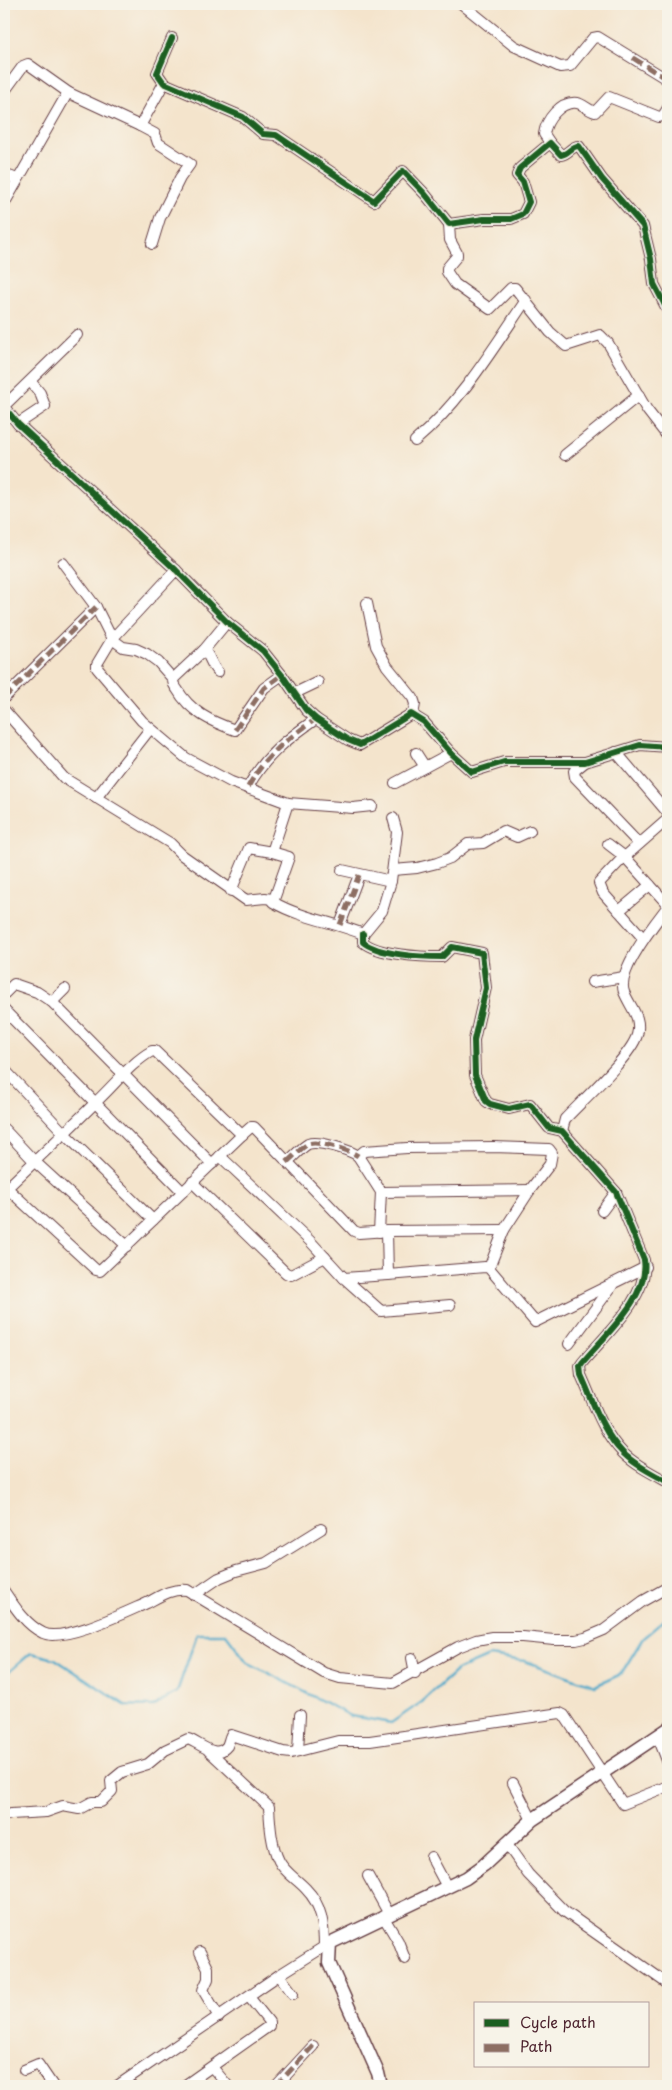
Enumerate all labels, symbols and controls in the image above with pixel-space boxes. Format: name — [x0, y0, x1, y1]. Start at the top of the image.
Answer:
legend — [474, 2002, 650, 2068]
text: Cycle path — [520, 2010, 596, 2033]
text: Path — [520, 2034, 552, 2057]

